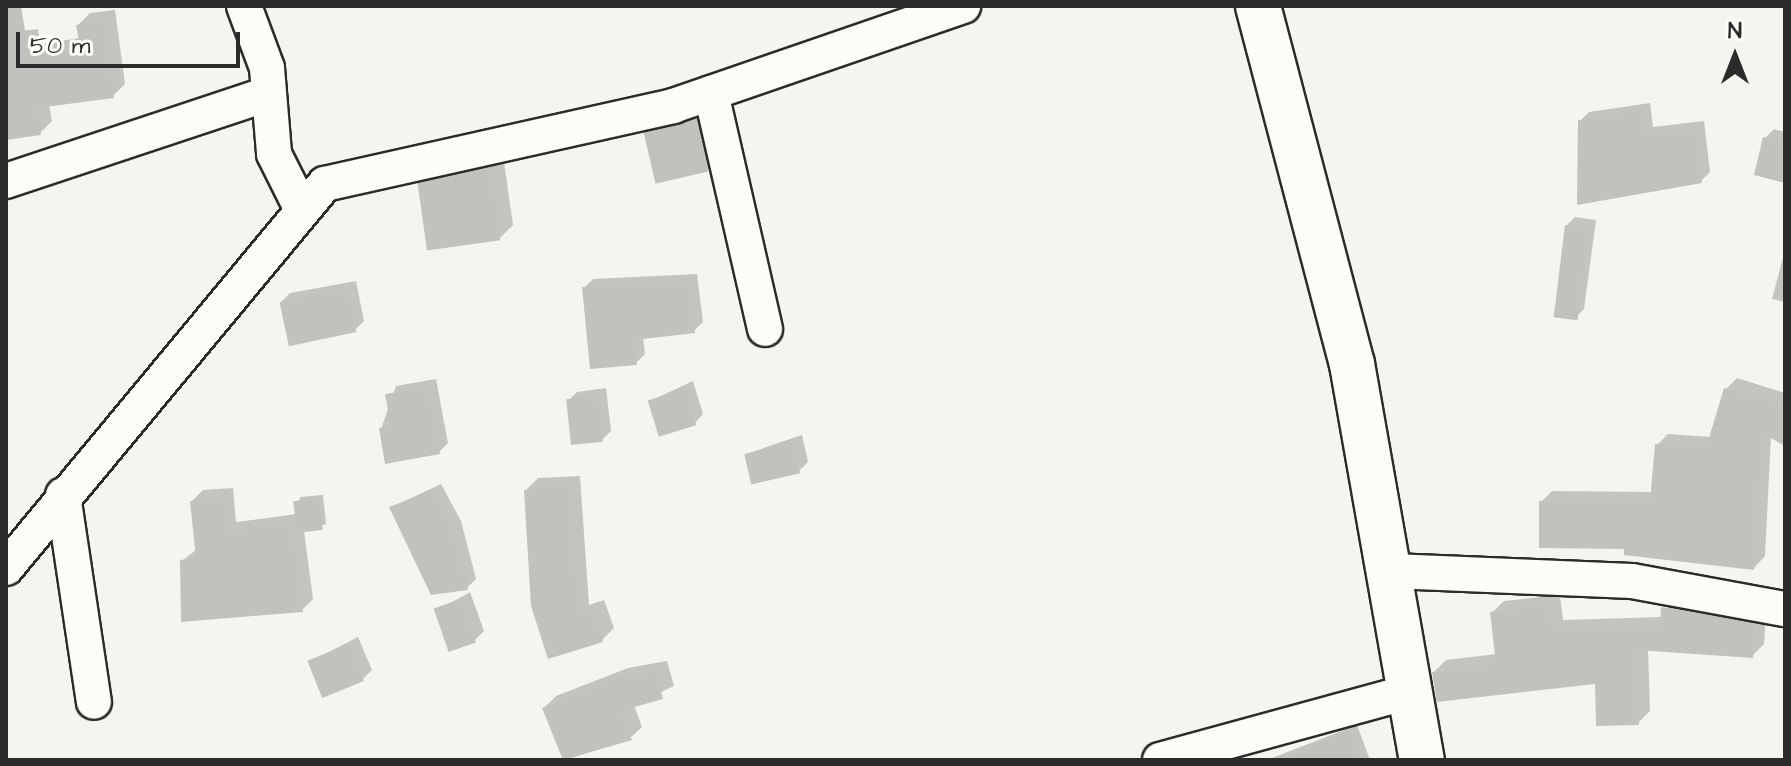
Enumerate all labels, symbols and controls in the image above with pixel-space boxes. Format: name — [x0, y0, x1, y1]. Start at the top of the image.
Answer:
scale bar — [20, 16, 244, 66]
north arrow — [1695, 16, 1775, 96]
text: N — [1728, 16, 1742, 47]
text: 50 m — [30, 29, 90, 63]

